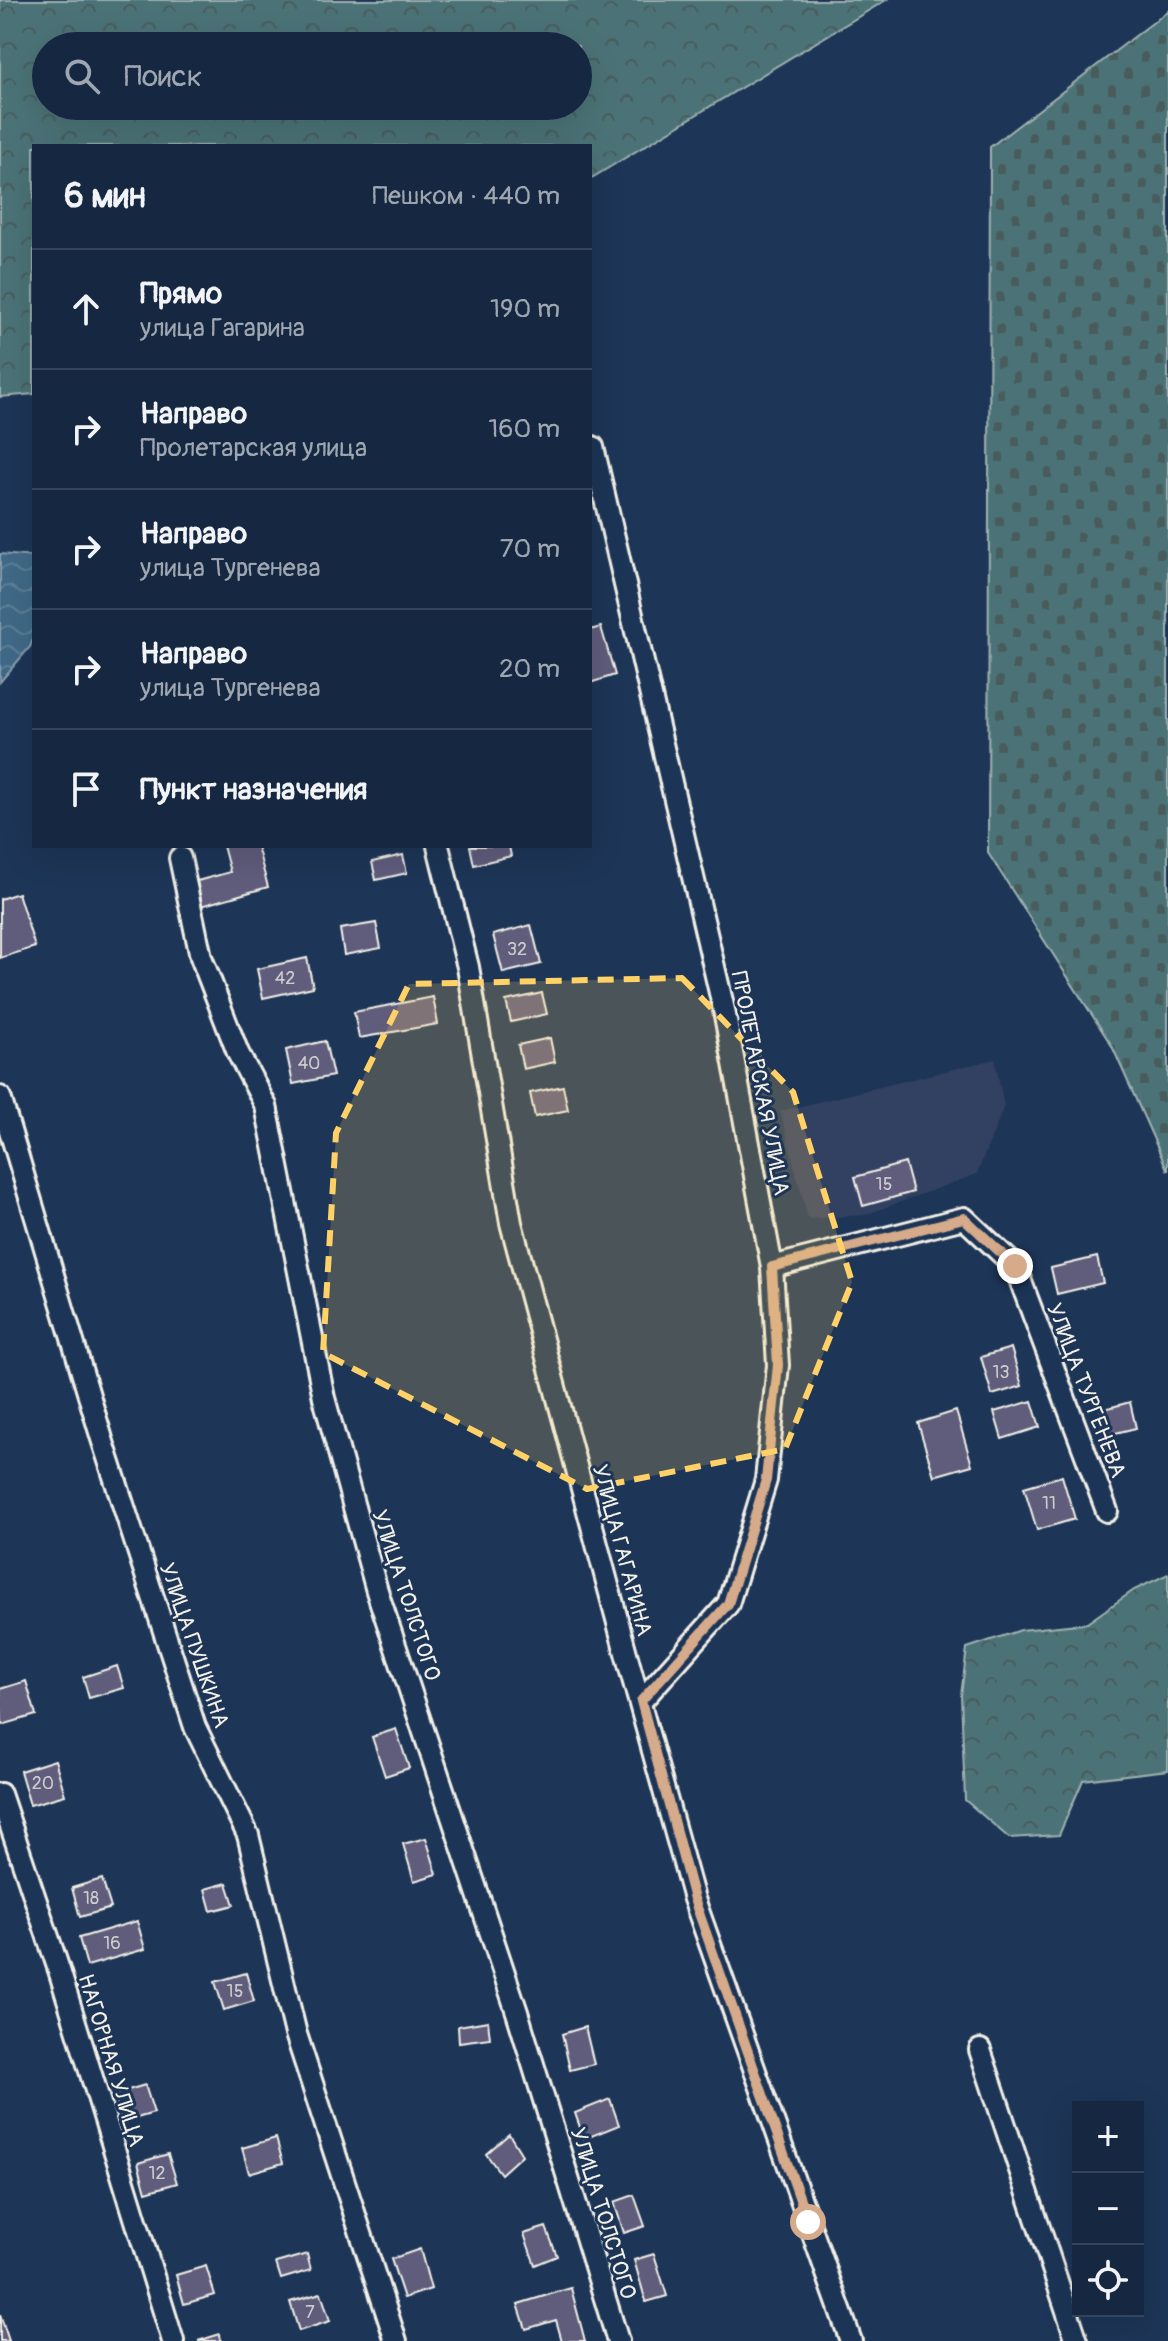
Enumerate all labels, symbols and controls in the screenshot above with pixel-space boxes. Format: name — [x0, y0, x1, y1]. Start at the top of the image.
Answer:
search box — [32, 32, 592, 120]
icon: search — [60, 54, 104, 98]
text: Поиск — [124, 58, 202, 95]
text: 6 мин — [64, 175, 146, 218]
text: Пешком · 440 m — [372, 180, 560, 212]
text: Прямо — [140, 275, 222, 312]
icon: ahead — [64, 287, 108, 331]
text: 190 m — [490, 293, 560, 325]
text: улица Гагарина — [140, 312, 305, 344]
text: Направо — [140, 395, 247, 432]
icon: right — [64, 407, 108, 451]
text: 160 m — [488, 413, 560, 445]
text: Пролетарская улица — [140, 432, 367, 464]
text: Направо — [140, 515, 247, 552]
icon: right — [64, 527, 108, 571]
text: 70 m — [500, 533, 560, 565]
text: улица Тургенева — [140, 552, 321, 584]
text: Направо — [140, 635, 247, 672]
icon: right — [64, 647, 108, 691]
text: 20 m — [499, 653, 560, 685]
text: улица Тургенева — [140, 672, 321, 704]
icon: arrive — [64, 767, 108, 811]
text: Пункт назначения — [140, 771, 367, 808]
house number: 32 — [507, 938, 527, 961]
house number: 42 — [275, 967, 295, 990]
street label: ПРОЛЕТАРСКАЯ УЛИЦА — [725, 969, 795, 1198]
house number: 40 — [298, 1052, 320, 1075]
house number: 15 — [876, 1173, 892, 1196]
route end — [997, 1248, 1033, 1284]
street label: УЛИЦА ТУРГЕНЕВА — [1040, 1299, 1132, 1482]
house number: 13 — [992, 1361, 1010, 1384]
street label: УЛИЦА ГАГАРИНА — [586, 1462, 658, 1639]
house number: 11 — [1042, 1492, 1056, 1515]
street label: УЛИЦА ТОЛСТОГО — [365, 1506, 447, 1684]
street label: УЛИЦА ПУШКИНА — [153, 1559, 235, 1732]
house number: 20 — [32, 1772, 54, 1795]
house number: 18 — [83, 1887, 99, 1910]
house number: 16 — [103, 1932, 121, 1955]
street label: НАГОРНАЯ УЛИЦА — [72, 1971, 151, 2150]
house number: 15 — [227, 1980, 243, 2003]
map controls — [1072, 2101, 1144, 2317]
button: + — [1072, 2101, 1144, 2173]
street label: УЛИЦА ТОЛСТОГО — [564, 2124, 642, 2302]
house number: 12 — [148, 2162, 166, 2185]
button: − — [1072, 2173, 1144, 2245]
route start — [790, 2204, 826, 2240]
button: locate — [1072, 2245, 1144, 2317]
house number: 7 — [305, 2301, 315, 2324]

